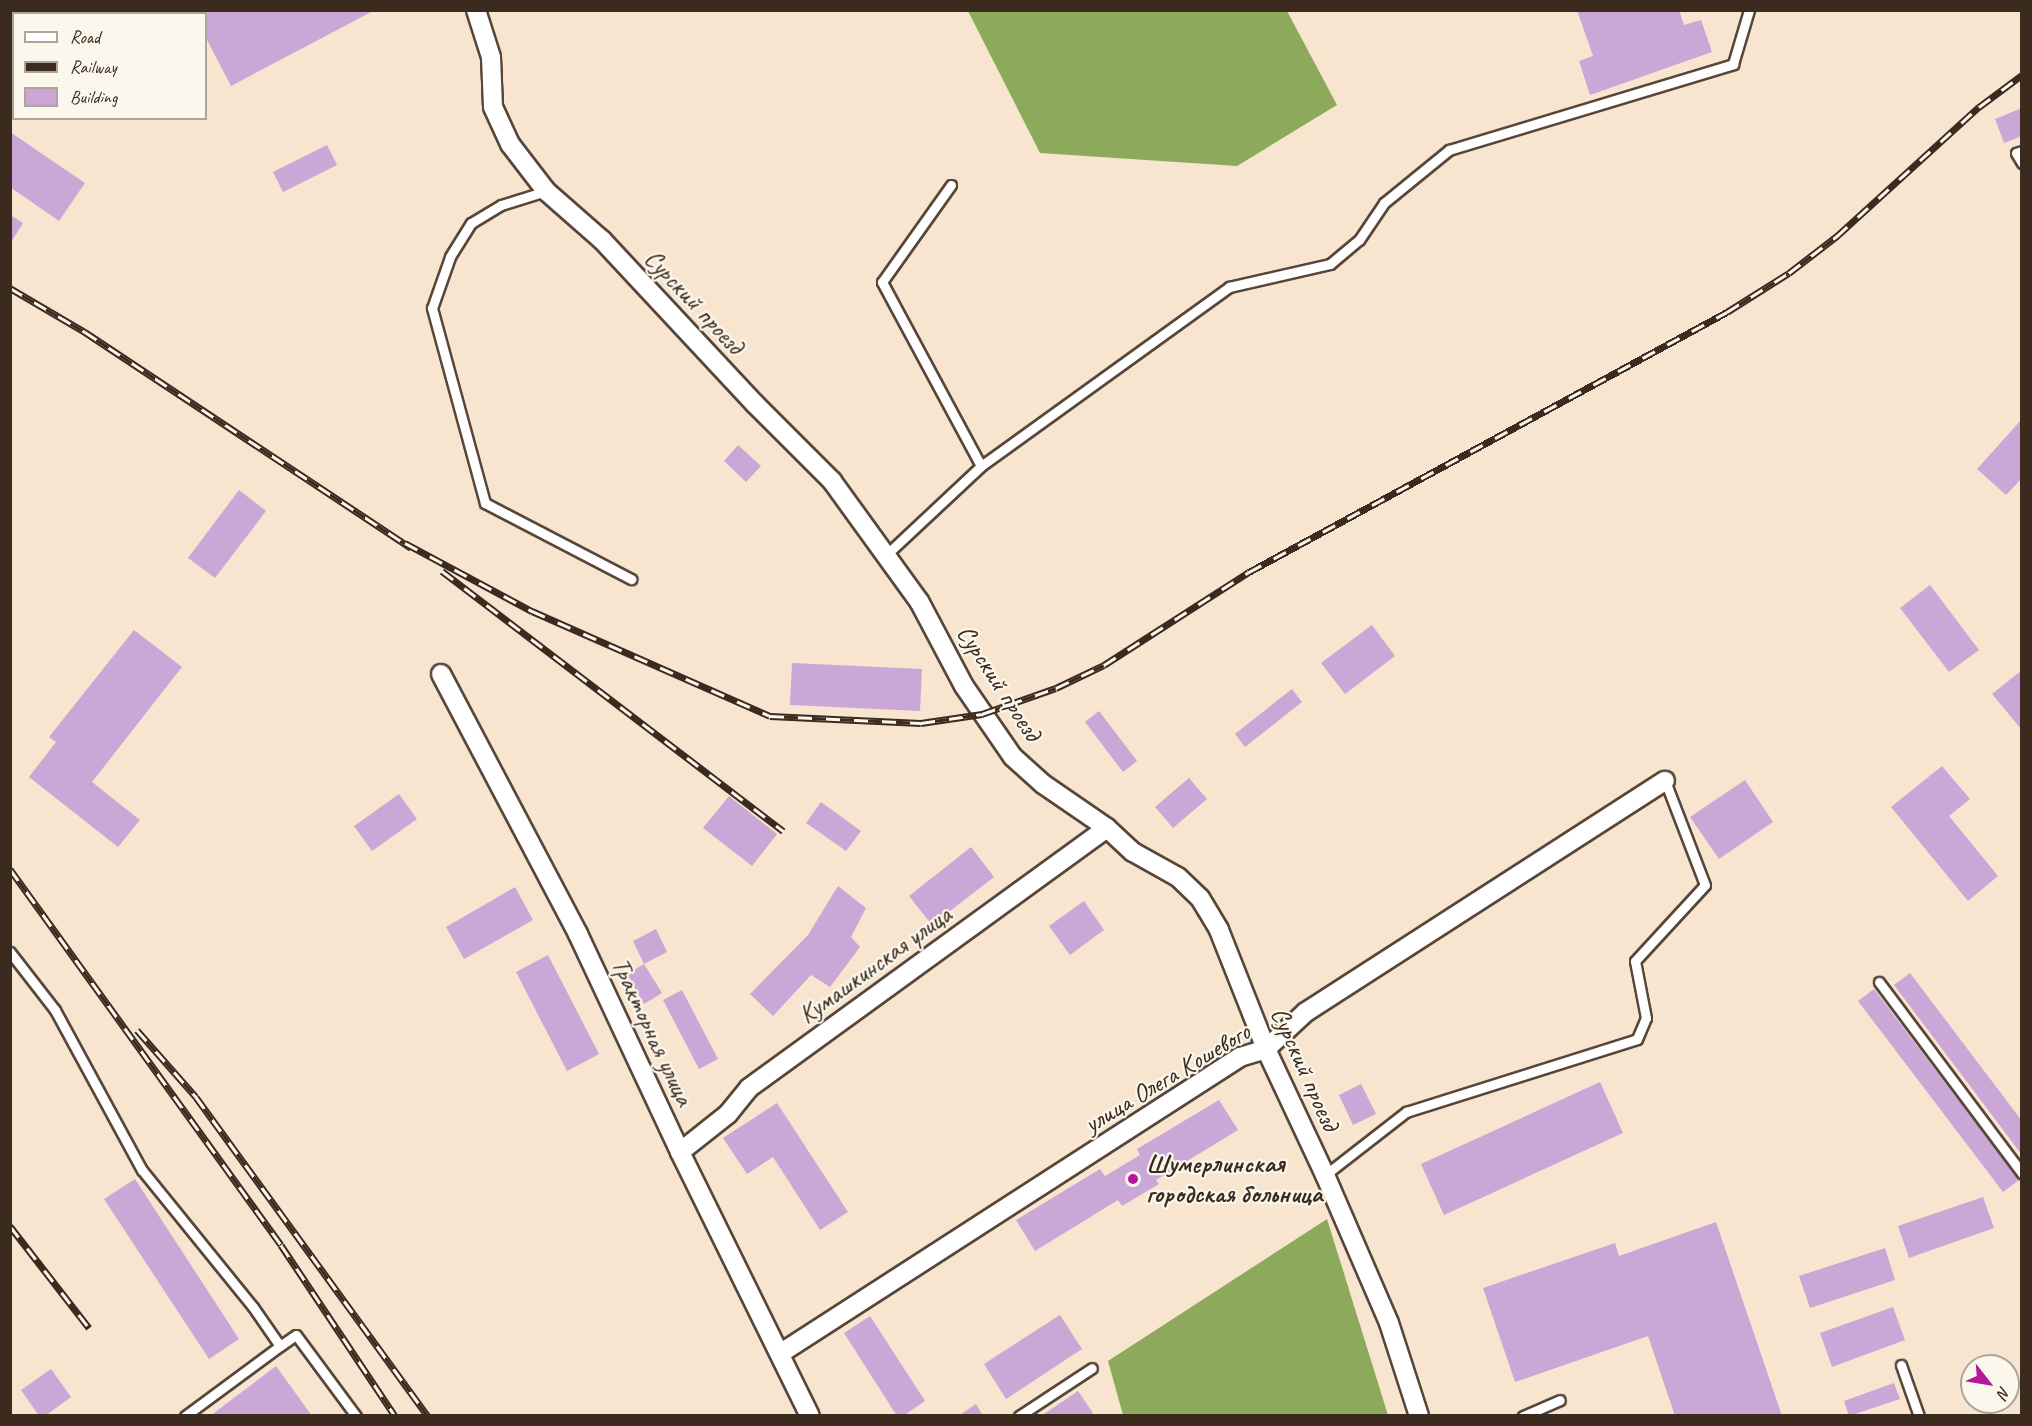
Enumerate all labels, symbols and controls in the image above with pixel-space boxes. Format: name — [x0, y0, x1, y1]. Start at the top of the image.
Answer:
legend — [12, 12, 207, 120]
text: Road — [70, 26, 100, 48]
text: Railway — [70, 56, 117, 78]
text: Building — [70, 86, 117, 108]
street label: Сурский проезд — [638, 243, 750, 361]
street label: Сурский проезд — [950, 619, 1048, 747]
street label: Кумашкинская улица — [792, 899, 958, 1031]
street label: Тракторная улица — [604, 953, 700, 1111]
street label: Сурский проезд — [1264, 1002, 1346, 1136]
street label: улица Олега Кошевого — [1079, 1016, 1255, 1140]
place label: Шумерлинская городская больница — [1146, 1148, 1324, 1210]
marker: Шумерлинская городская больница — [1124, 1170, 1142, 1188]
north arrow — [1960, 1354, 2020, 1414]
text: N — [1993, 1383, 2015, 1402]

